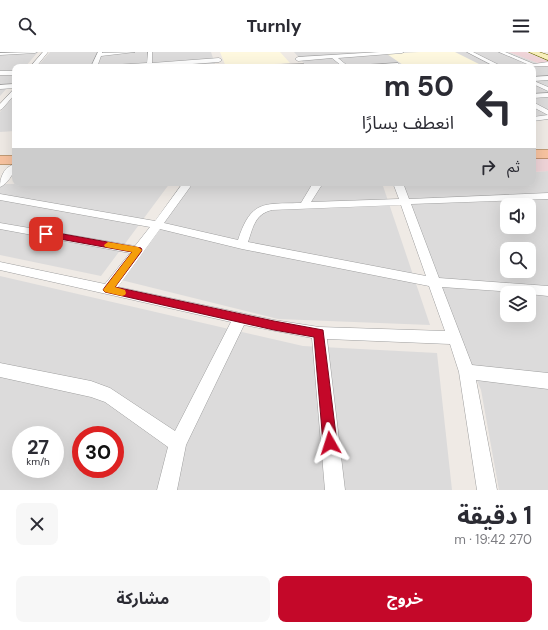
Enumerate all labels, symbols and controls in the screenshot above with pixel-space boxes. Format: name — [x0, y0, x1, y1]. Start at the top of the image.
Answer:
text: Turnly — [246, 14, 302, 38]
icon: search — [16, 15, 38, 37]
icon: menu — [510, 15, 532, 37]
text: 50 m — [384, 68, 454, 105]
icon: left — [468, 80, 520, 132]
text: انعطف يسارًا — [362, 111, 454, 135]
icon: right — [477, 156, 499, 178]
text: ثم — [507, 157, 520, 177]
map controls — [500, 198, 536, 322]
button: sound — [500, 198, 536, 234]
pin — [29, 217, 63, 251]
icon: arrive — [35, 223, 57, 245]
button: search — [500, 242, 536, 278]
button: layers — [500, 286, 536, 322]
position arrow — [309, 422, 351, 464]
speed limit sign: 30 — [72, 426, 124, 478]
text: 27 — [27, 434, 49, 460]
text: km/h — [26, 455, 50, 468]
text: 1 دقيقة — [457, 500, 532, 531]
button: close — [16, 503, 58, 545]
text: 270 m · 19:42 — [454, 531, 532, 548]
button: مشاركة — [16, 576, 270, 622]
button: خروج — [278, 576, 532, 622]

